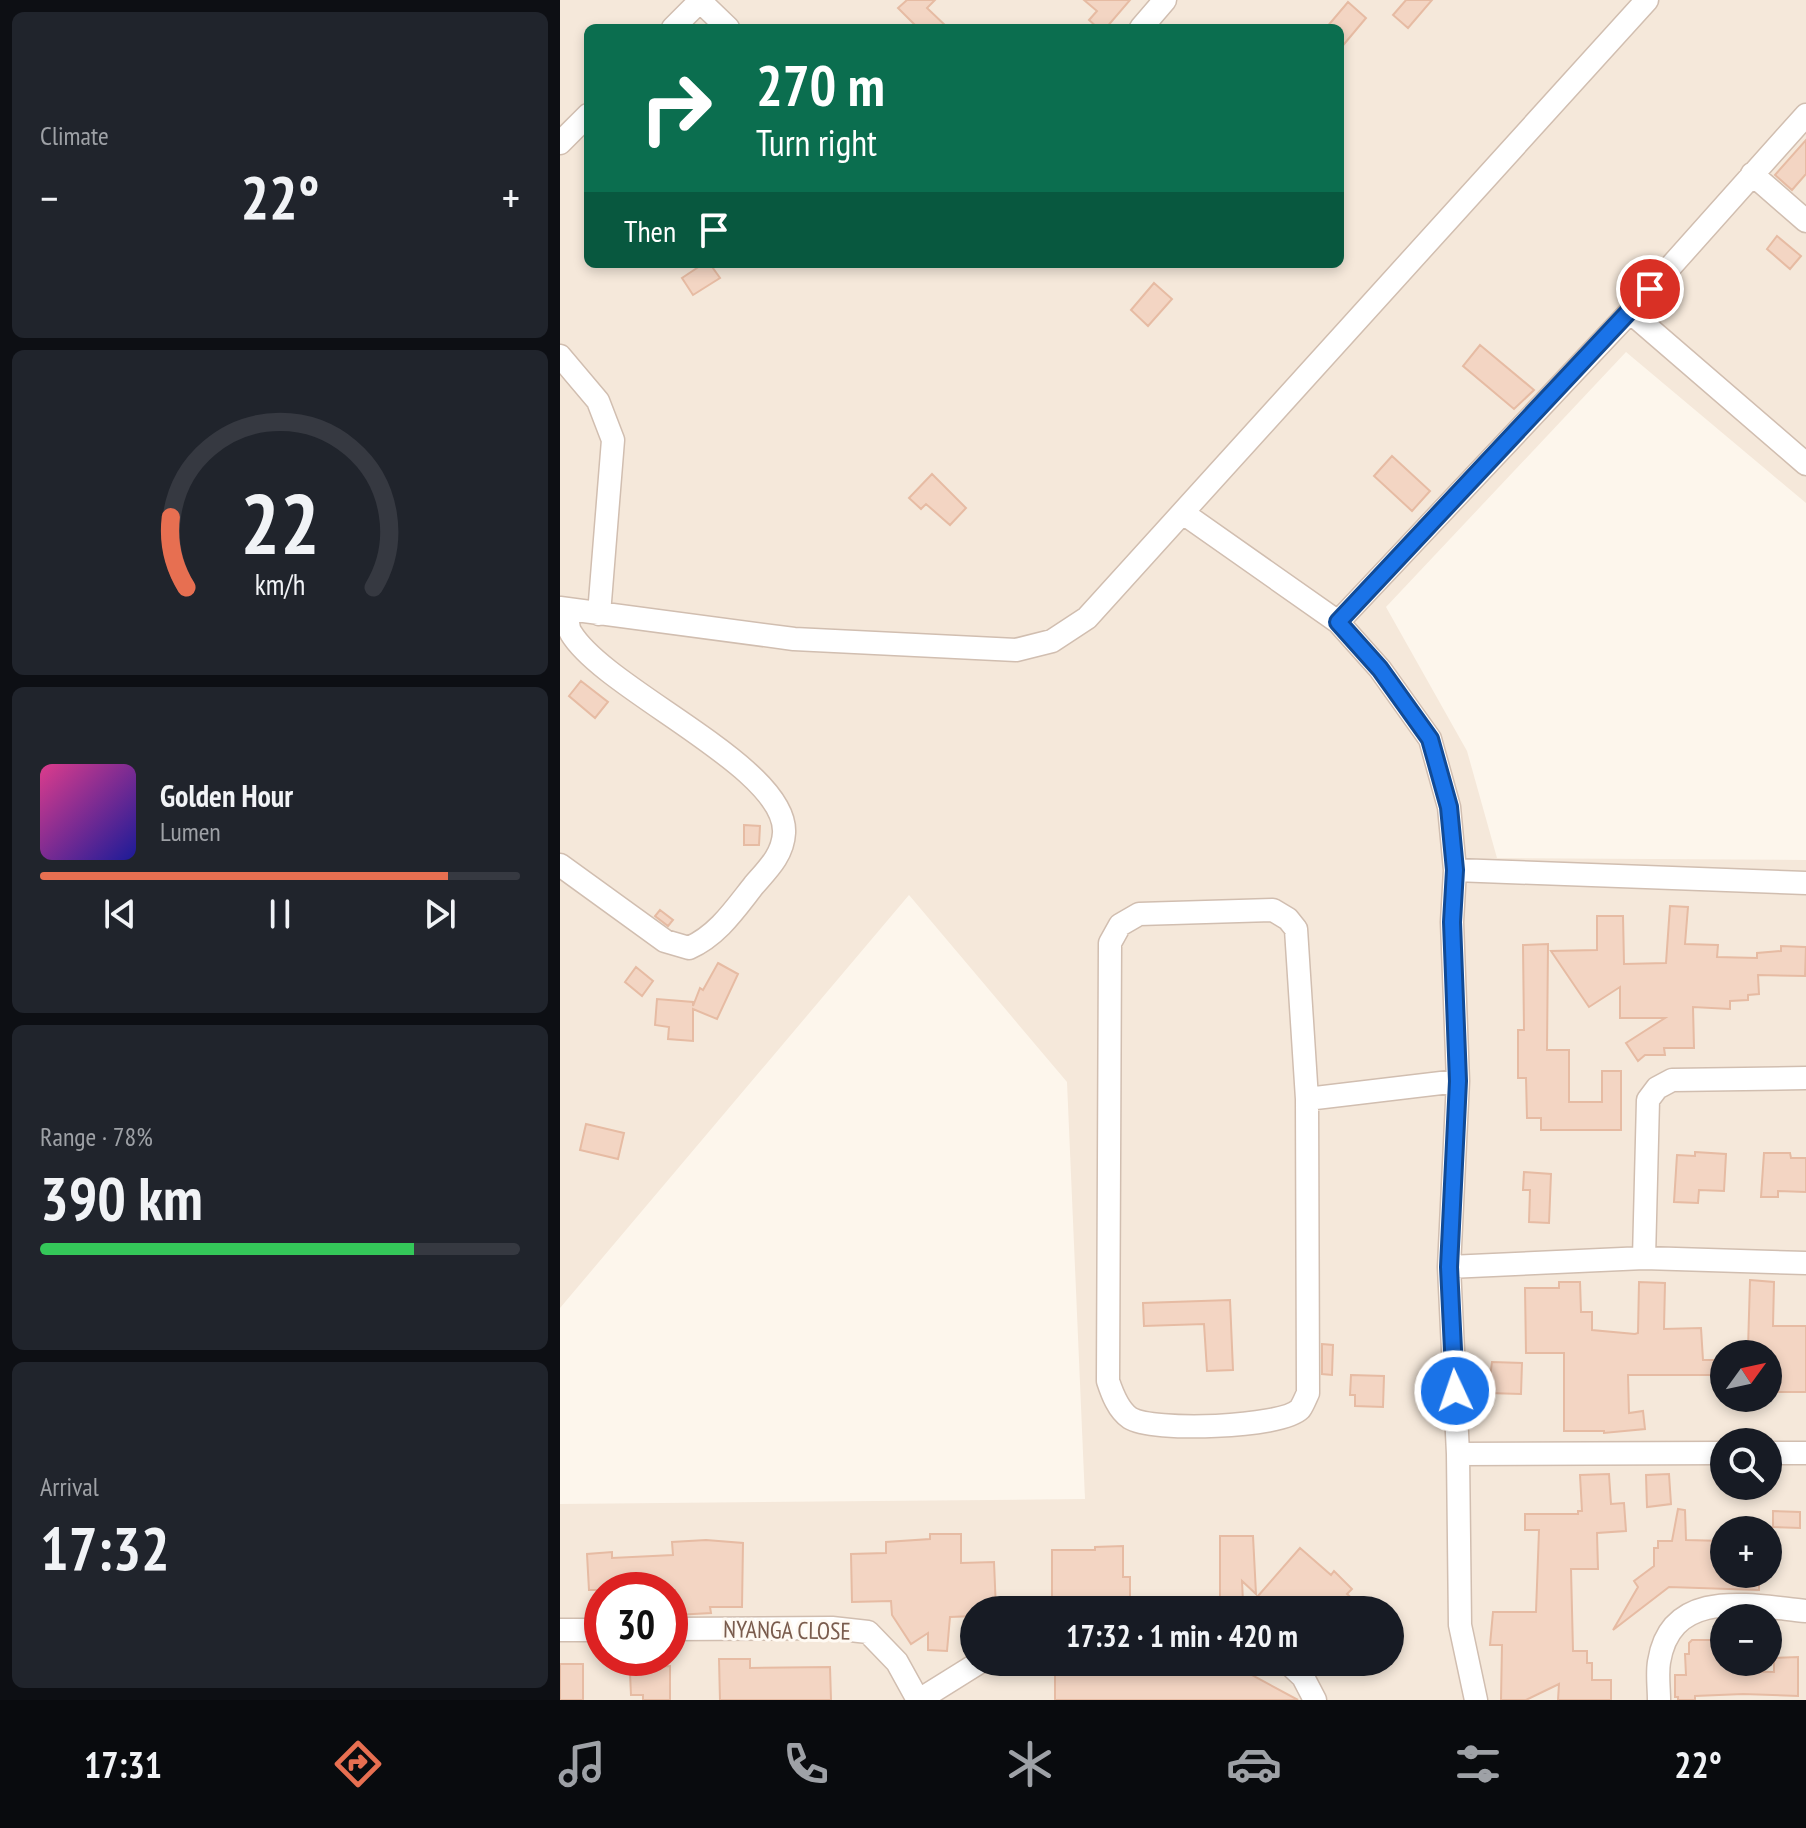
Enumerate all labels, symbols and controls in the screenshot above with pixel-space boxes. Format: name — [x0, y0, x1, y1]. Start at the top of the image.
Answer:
text: 270 m — [756, 49, 885, 121]
icon: right — [624, 56, 728, 160]
text: Climate — [40, 119, 109, 152]
text: Turn right — [756, 119, 877, 166]
text: 22° — [240, 158, 320, 236]
text: − — [40, 169, 58, 226]
text: + — [502, 169, 520, 226]
icon: arrive — [692, 208, 736, 252]
text: Then — [624, 211, 676, 250]
pin — [1616, 255, 1684, 323]
icon: arrive — [1628, 267, 1672, 311]
text: 22 — [240, 469, 320, 577]
text: km/h — [255, 567, 305, 604]
text: Golden Hour — [160, 776, 293, 815]
text: Lumen — [160, 815, 221, 848]
icon: previous — [98, 892, 142, 936]
icon: pause — [258, 892, 302, 936]
icon: next — [418, 892, 462, 936]
text: Range · 78% — [40, 1120, 153, 1153]
text: 390 km — [40, 1159, 203, 1237]
north arrow — [1710, 1340, 1782, 1412]
map controls — [1710, 1340, 1782, 1676]
position arrow — [1413, 1349, 1497, 1433]
button: search — [1710, 1428, 1782, 1500]
text: Arrival — [40, 1470, 99, 1503]
text: 17:32 — [40, 1509, 170, 1587]
button: + — [1710, 1516, 1782, 1588]
speed limit sign: 30 — [584, 1572, 688, 1676]
button: − — [1710, 1604, 1782, 1676]
street label: NYANGA CLOSE — [723, 1613, 851, 1647]
text: 17:32 · 1 min · 420 m — [1066, 1616, 1298, 1655]
icon: directions — [330, 1736, 386, 1792]
icon: music — [554, 1736, 610, 1792]
icon: phone — [778, 1736, 834, 1792]
icon: climate — [1002, 1736, 1058, 1792]
icon: car — [1226, 1736, 1282, 1792]
icon: filters — [1450, 1736, 1506, 1792]
text: 17:31 — [84, 1741, 162, 1788]
text: 22° — [1674, 1741, 1722, 1788]

